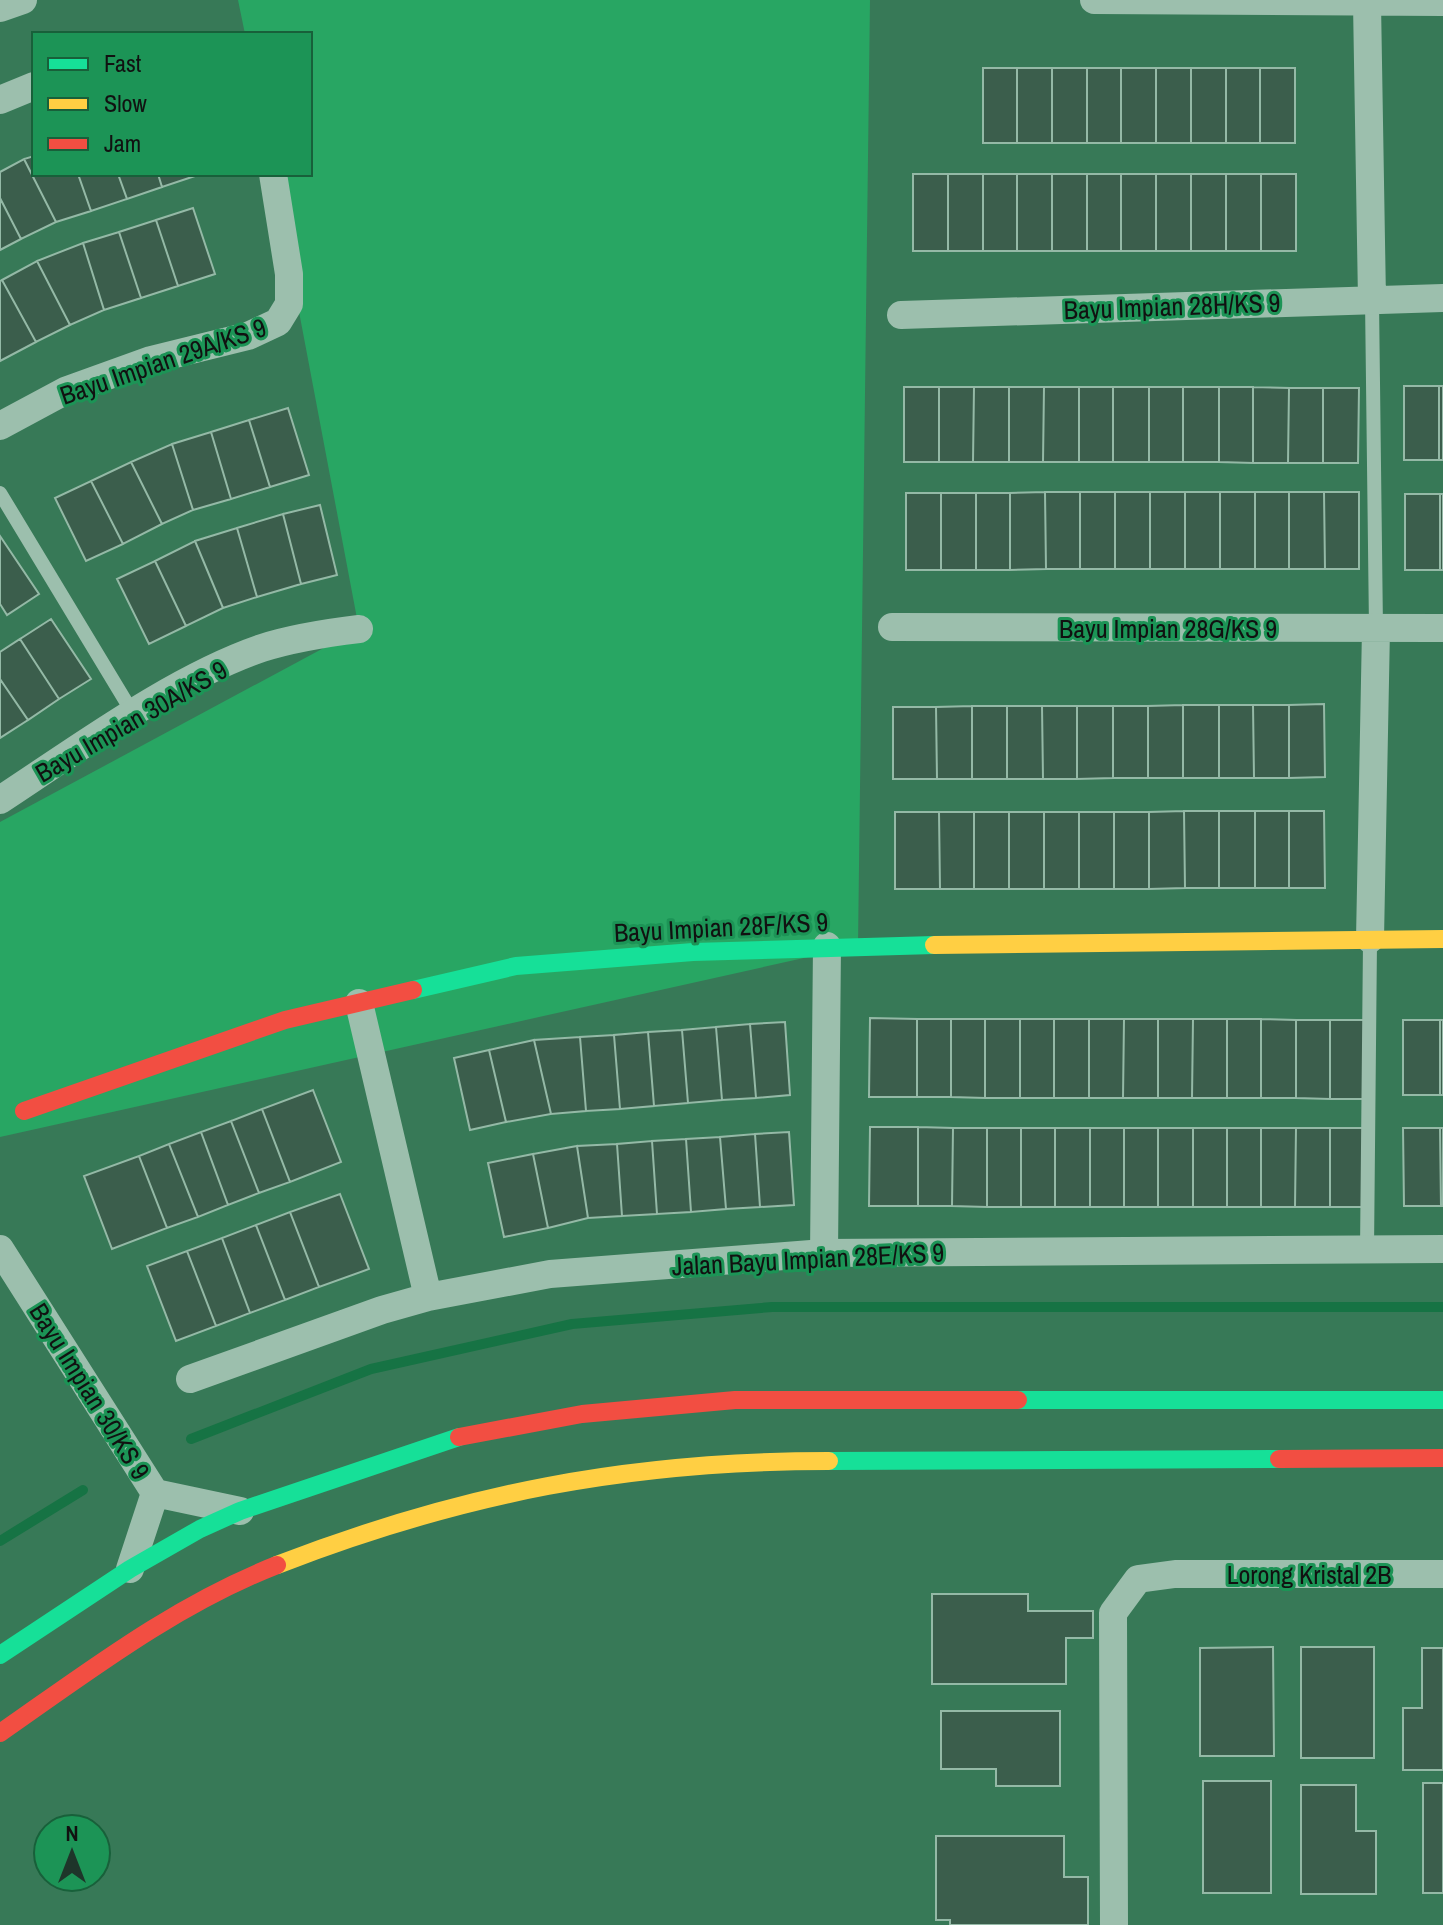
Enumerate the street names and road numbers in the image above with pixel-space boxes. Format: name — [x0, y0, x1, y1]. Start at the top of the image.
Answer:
street label: Bayu Impian 28H/KS 9 — [1063, 285, 1281, 327]
street label: Bayu Impian 29A/KS 9 — [55, 309, 271, 413]
street label: Bayu Impian 28G/KS 9 — [1059, 611, 1277, 646]
street label: Bayu Impian 30A/KS 9 — [29, 652, 233, 790]
street label: Bayu Impian 28F/KS 9 — [613, 904, 829, 950]
street label: Jalan Bayu Impian 28E/KS 9 — [671, 1234, 945, 1284]
street label: Bayu Impian 30/KS 9 — [22, 1296, 158, 1486]
street label: Lorong Kristal 2B — [1227, 1557, 1391, 1592]

